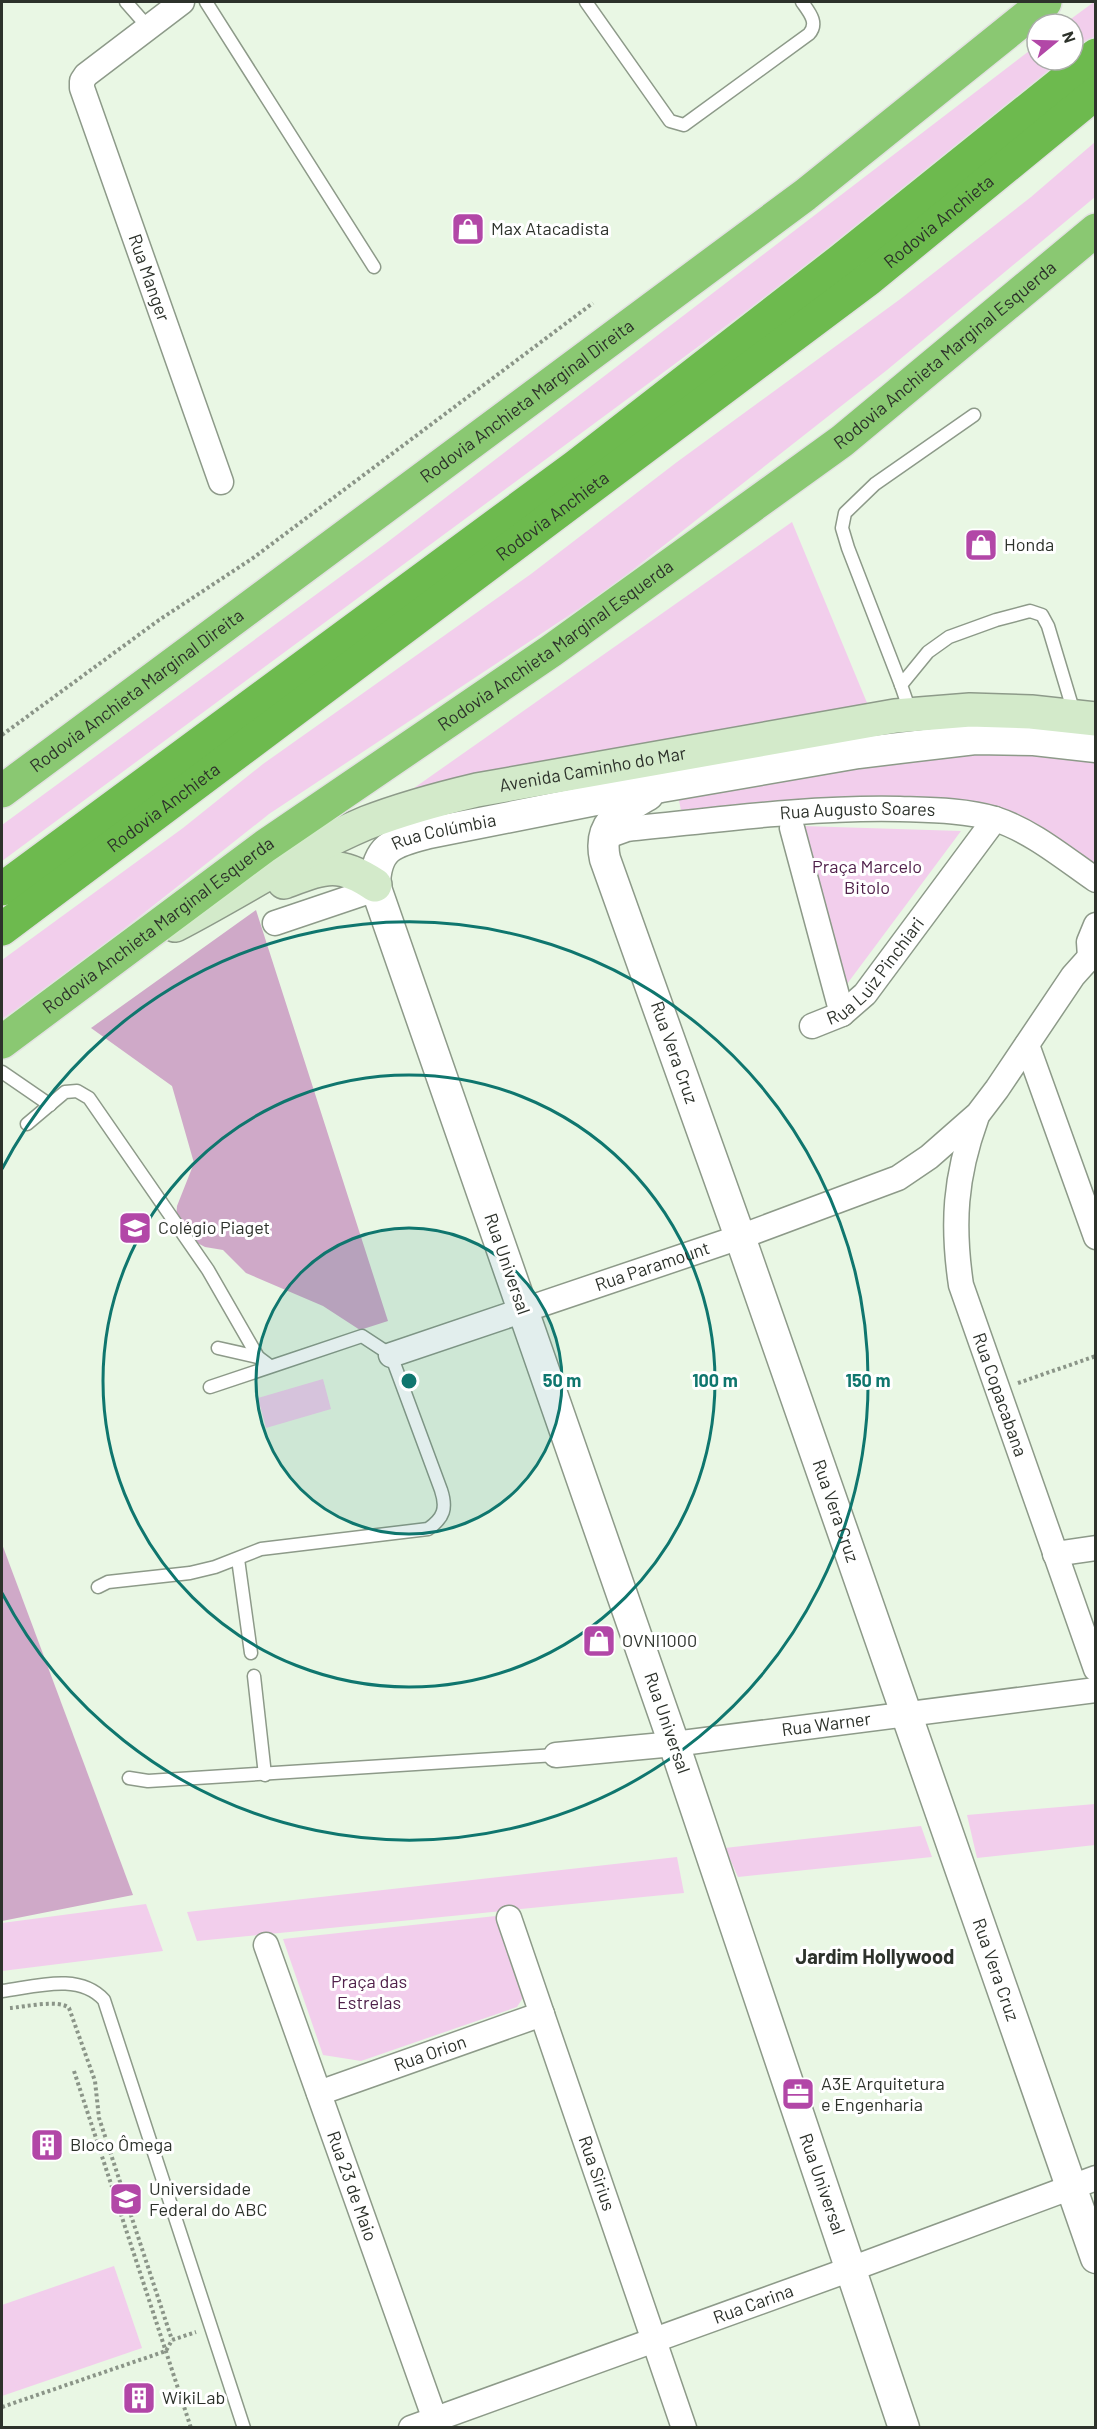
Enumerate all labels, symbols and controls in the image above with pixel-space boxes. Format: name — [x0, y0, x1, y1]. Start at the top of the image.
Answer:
north arrow — [1025, 12, 1085, 72]
text: N — [1059, 29, 1080, 45]
street label: Rodovia Anchieta — [879, 169, 998, 272]
shop icon: Max Atacadista — [450, 211, 486, 247]
place label: Max Atacadista — [491, 217, 609, 239]
street label: Rua Manger — [124, 231, 176, 324]
street label: Rodovia Anchieta Marginal Esquerda — [829, 256, 1060, 453]
street label: Rodovia Anchieta Marginal Direita — [415, 314, 638, 487]
street label: Rodovia Anchieta — [491, 466, 613, 565]
shop icon: Honda — [963, 527, 999, 563]
place label: Honda — [1004, 533, 1054, 555]
street label: Rodovia Anchieta Marginal Esquerda — [433, 555, 677, 735]
street label: Rodovia Anchieta Marginal Direita — [25, 604, 247, 777]
street label: Avenida Caminho do Mar — [497, 741, 688, 796]
street label: Rodovia Anchieta — [102, 758, 224, 856]
street label: Rua Augusto Soares — [779, 797, 936, 823]
street label: Rua Colúmbia — [388, 808, 498, 854]
street label: Rodovia Anchieta Marginal Esquerda — [38, 831, 278, 1018]
park label: Praça Marcelo Bitolo — [812, 855, 922, 898]
street label: Rua Luiz Pinchiari — [823, 913, 928, 1029]
street label: Rua Vera Cruz — [647, 998, 703, 1106]
school or university icon: Colégio Piaget — [117, 1210, 153, 1246]
street label: Rua Universal — [480, 1210, 536, 1317]
place label: Colégio Piaget — [158, 1216, 270, 1238]
street label: Rua Paramount — [592, 1236, 712, 1295]
street label: Rua Copacabana — [969, 1330, 1032, 1459]
text: 50 m — [543, 1369, 581, 1391]
text: 100 m — [692, 1369, 738, 1391]
text: 150 m — [846, 1369, 890, 1391]
centre of rings — [399, 1371, 419, 1391]
street label: Rua Vera Cruz — [808, 1456, 864, 1565]
shop icon: OVNI1000 — [581, 1623, 617, 1659]
place label: OVNI1000 — [622, 1629, 697, 1651]
street label: Rua Universal — [640, 1669, 696, 1776]
street label: Rua Warner — [780, 1707, 873, 1740]
street label: Rua Vera Cruz — [968, 1915, 1025, 2024]
district label: Jardim Hollywood — [796, 1944, 954, 1968]
park label: Praça das Estrelas — [331, 1970, 407, 2013]
street label: Rua Orion — [391, 2030, 469, 2076]
place label: A3E Arquitetura e Engenharia — [821, 2072, 945, 2115]
office icon: A3E Arquitetura e Engenharia — [780, 2076, 816, 2112]
building icon: Bloco Ômega — [29, 2127, 65, 2163]
street label: Rua 23 de Maio — [323, 2128, 383, 2244]
street label: Rua Universal — [795, 2130, 851, 2237]
place label: Bloco Ômega — [70, 2133, 172, 2155]
street label: Rua Sirius — [574, 2133, 621, 2214]
place label: Universidade Federal do ABC — [149, 2177, 267, 2220]
school or university icon: Universidade Federal do ABC — [108, 2181, 144, 2217]
street label: Rua Carina — [710, 2279, 796, 2328]
building icon: WikiLab — [121, 2380, 157, 2416]
place label: WikiLab — [162, 2386, 225, 2408]

